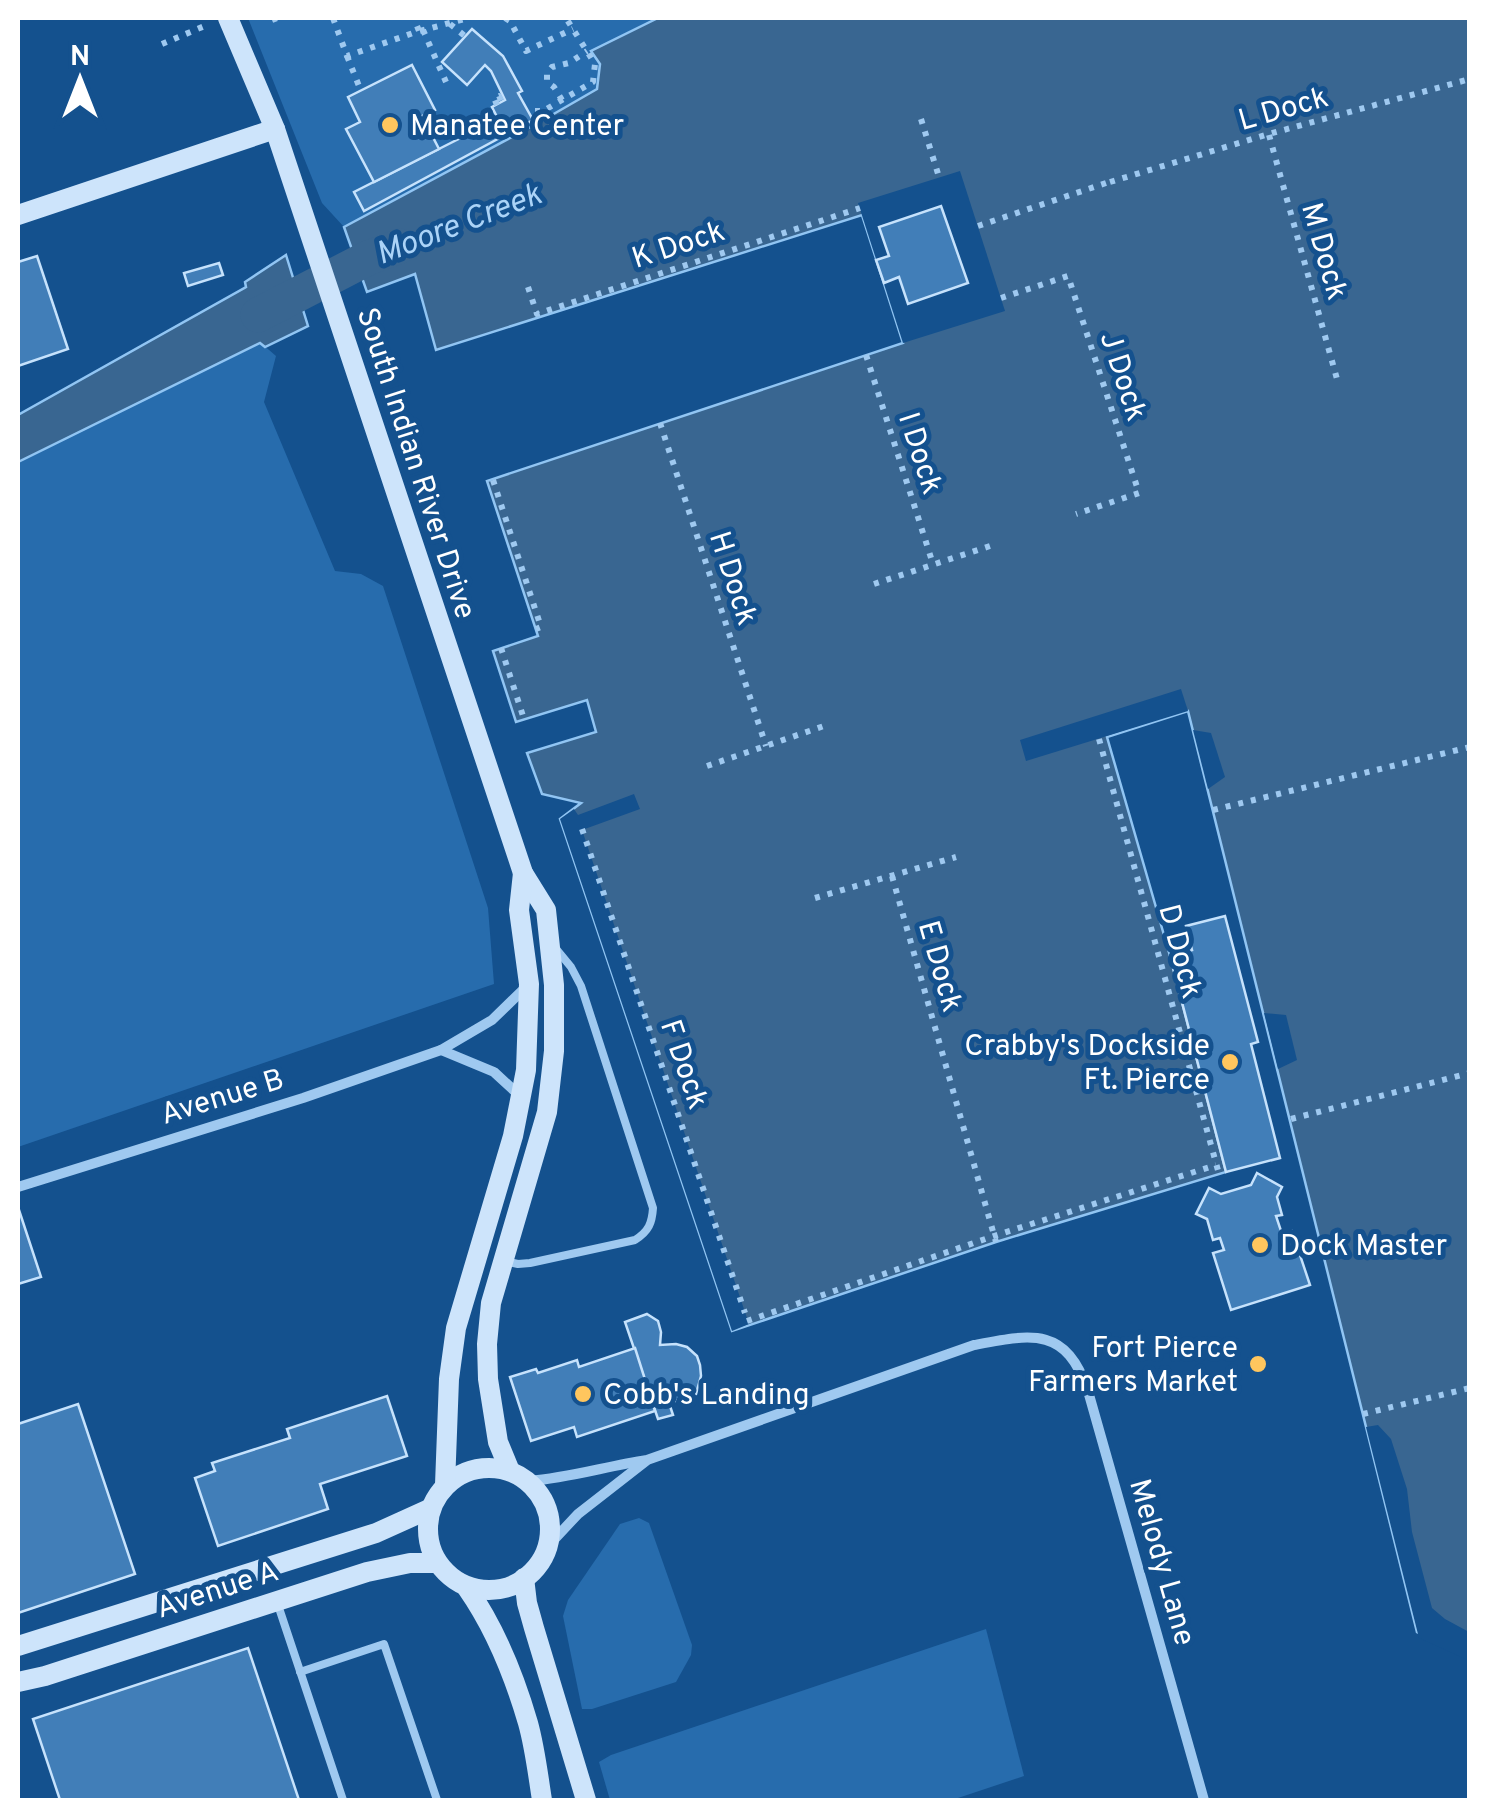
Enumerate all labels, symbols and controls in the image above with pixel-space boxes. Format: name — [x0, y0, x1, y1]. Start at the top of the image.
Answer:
north arrow — [30, 30, 130, 130]
text: N — [70, 40, 90, 76]
street label: L Dock — [1235, 80, 1333, 141]
place label: Manatee Center — [410, 109, 625, 146]
marker: Manatee Center — [379, 114, 401, 136]
water label: Moore Creek — [371, 176, 548, 276]
street label: M Dock — [1291, 199, 1354, 305]
street label: K Dock — [628, 214, 730, 279]
street label: South Indian River Drive — [347, 303, 482, 624]
street label: J Dock — [1090, 327, 1153, 426]
street label: I Dock — [888, 408, 949, 499]
street label: H Dock — [699, 527, 764, 630]
street label: D Dock — [1148, 901, 1209, 1003]
street label: E Dock — [908, 917, 969, 1017]
street label: F Dock — [650, 1015, 715, 1114]
place label: Crabby's Dockside Ft. Pierce — [964, 1029, 1210, 1100]
marker: Crabby's Dockside Ft. Pierce — [1219, 1051, 1241, 1073]
street label: Avenue B — [157, 1062, 289, 1135]
place label: Dock Master — [1280, 1229, 1448, 1266]
marker: Dock Master — [1249, 1234, 1271, 1256]
place label: Fort Pierce Farmers Market — [1028, 1331, 1238, 1402]
marker: Fort Pierce Farmers Market — [1247, 1353, 1269, 1375]
place label: Cobb's Landing — [603, 1378, 810, 1415]
marker: Cobb's Landing — [572, 1383, 594, 1405]
street label: Melody Lane — [1119, 1475, 1202, 1650]
street label: Avenue A — [152, 1554, 284, 1629]

